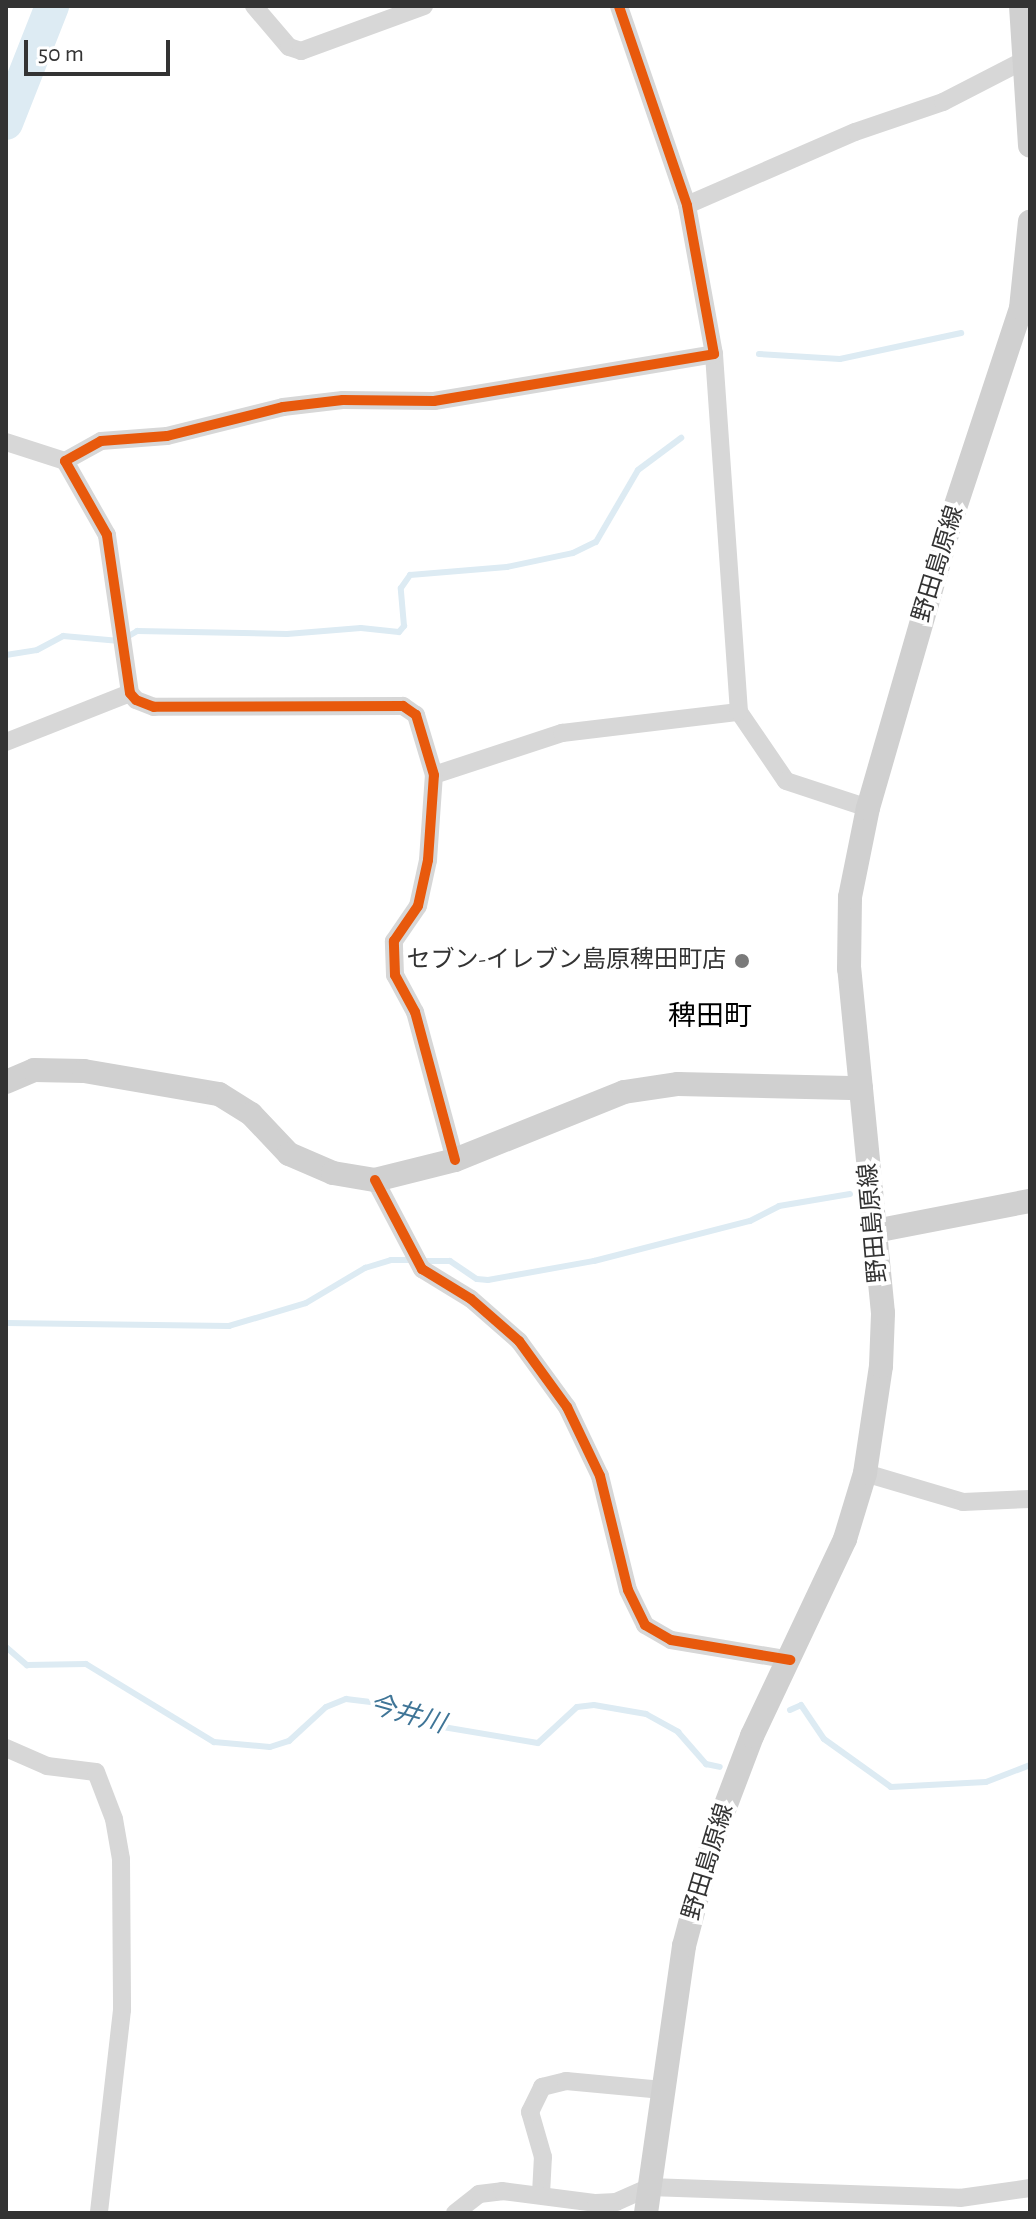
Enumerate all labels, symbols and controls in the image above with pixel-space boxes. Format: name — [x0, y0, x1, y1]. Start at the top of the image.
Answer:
scale bar — [28, 24, 174, 74]
text: 50 m — [38, 42, 84, 66]
street label: 野田島原線 — [908, 502, 970, 626]
place label: セブン-イレブン島原稗田町店 — [407, 947, 726, 975]
marker: セブン-イレブン島原稗田町店 — [733, 952, 751, 970]
district label: 稗田町 — [668, 1000, 752, 1034]
street label: 野田島原線 — [854, 1162, 894, 1284]
water label: 今井川 — [365, 1689, 449, 1741]
street label: 野田島原線 — [678, 1800, 740, 1924]

